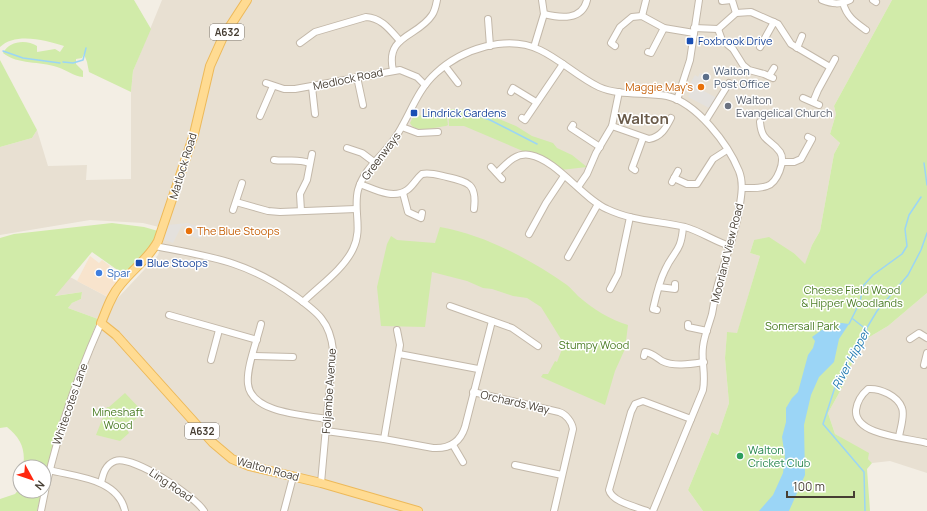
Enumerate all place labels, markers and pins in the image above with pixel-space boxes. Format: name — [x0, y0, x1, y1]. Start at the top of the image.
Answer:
place label: Foxbrook Drive — [698, 33, 773, 48]
marker: Foxbrook Drive — [685, 36, 695, 46]
place label: Walton Post Office — [714, 63, 770, 91]
marker: Walton Post Office — [701, 72, 711, 82]
place label: Maggie May's — [625, 79, 693, 94]
marker: Maggie May's — [696, 82, 706, 92]
place label: Walton Evangelical Church — [736, 92, 833, 120]
marker: Walton Evangelical Church — [723, 101, 733, 111]
place label: Lindrick Gardens — [422, 105, 507, 120]
marker: Lindrick Gardens — [409, 108, 419, 118]
place label: The Blue Stoops — [197, 223, 280, 238]
marker: The Blue Stoops — [184, 226, 194, 236]
place label: Blue Stoops — [147, 255, 208, 270]
marker: Blue Stoops — [134, 258, 144, 268]
place label: Spar — [107, 265, 130, 280]
marker: Spar — [94, 268, 104, 278]
place label: Walton Cricket Club — [748, 442, 811, 470]
marker: Walton Cricket Club — [735, 451, 745, 461]

